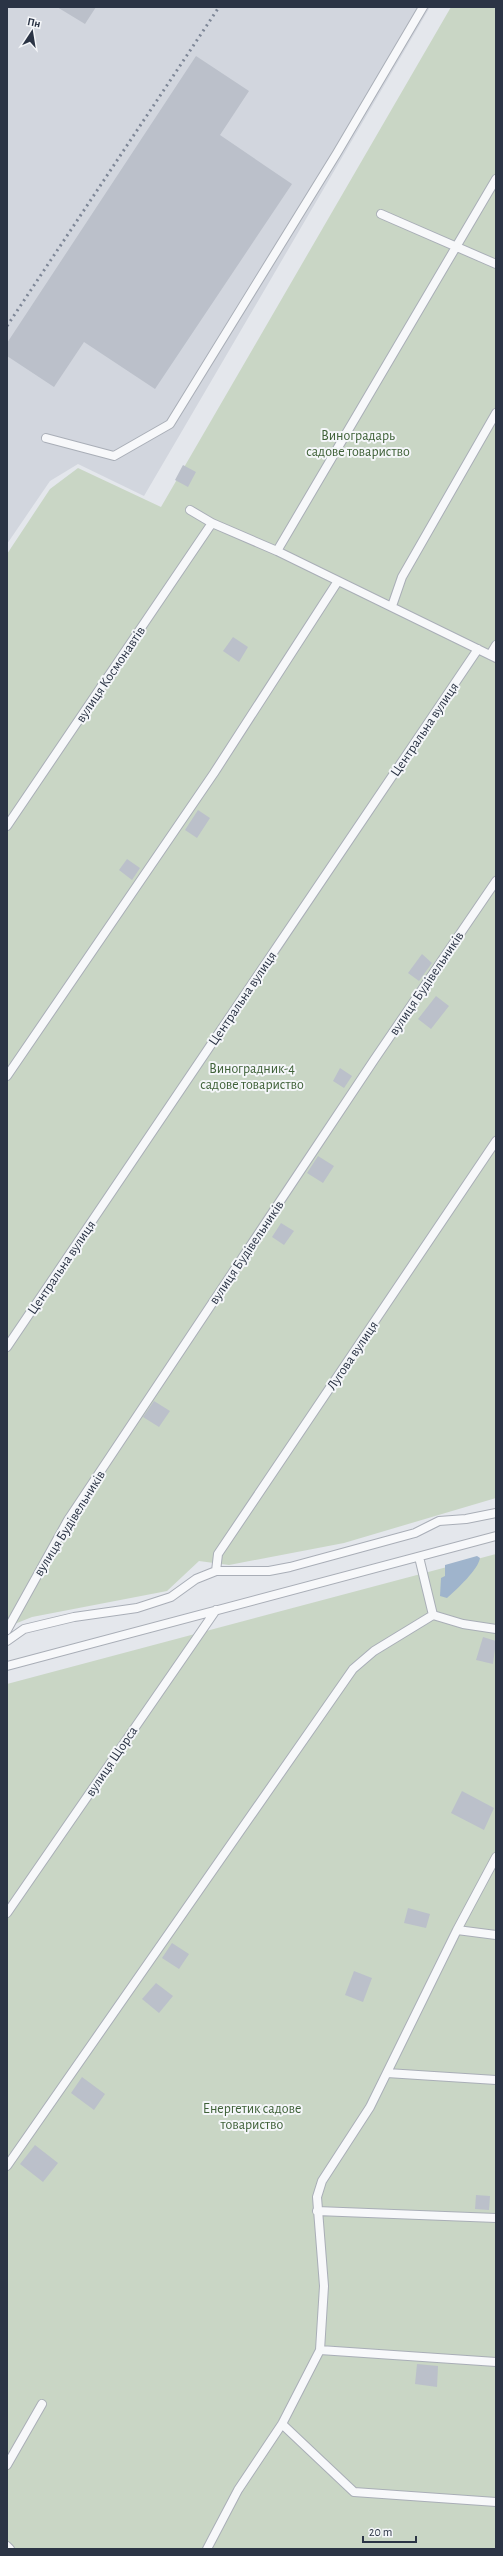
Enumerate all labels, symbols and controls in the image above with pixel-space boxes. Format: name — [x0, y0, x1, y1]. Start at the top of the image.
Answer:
north arrow — [12, 12, 52, 52]
text: Пн — [26, 16, 42, 29]
park label: Виноградарь садове товариство — [306, 429, 410, 459]
street label: вулиця Космонавтів — [74, 624, 148, 725]
street label: Центральна вулиця — [388, 680, 461, 779]
street label: вулиця Будівельників — [387, 929, 467, 1038]
street label: Центральна вулиця — [206, 949, 279, 1048]
park label: Виноградник-4 садове товариство — [200, 1062, 304, 1092]
street label: вулиця Будівельників — [207, 1198, 287, 1307]
street label: Центральна вулиця — [25, 1218, 98, 1317]
street label: Лугова вулиця — [325, 1318, 381, 1393]
street label: вулиця Будівельників — [32, 1468, 108, 1579]
street label: вулиця Щорса — [83, 1724, 141, 1799]
park label: Енергетик садове товариство — [203, 2102, 301, 2132]
scale bar — [363, 2518, 416, 2544]
text: 20 m — [369, 2526, 392, 2538]

